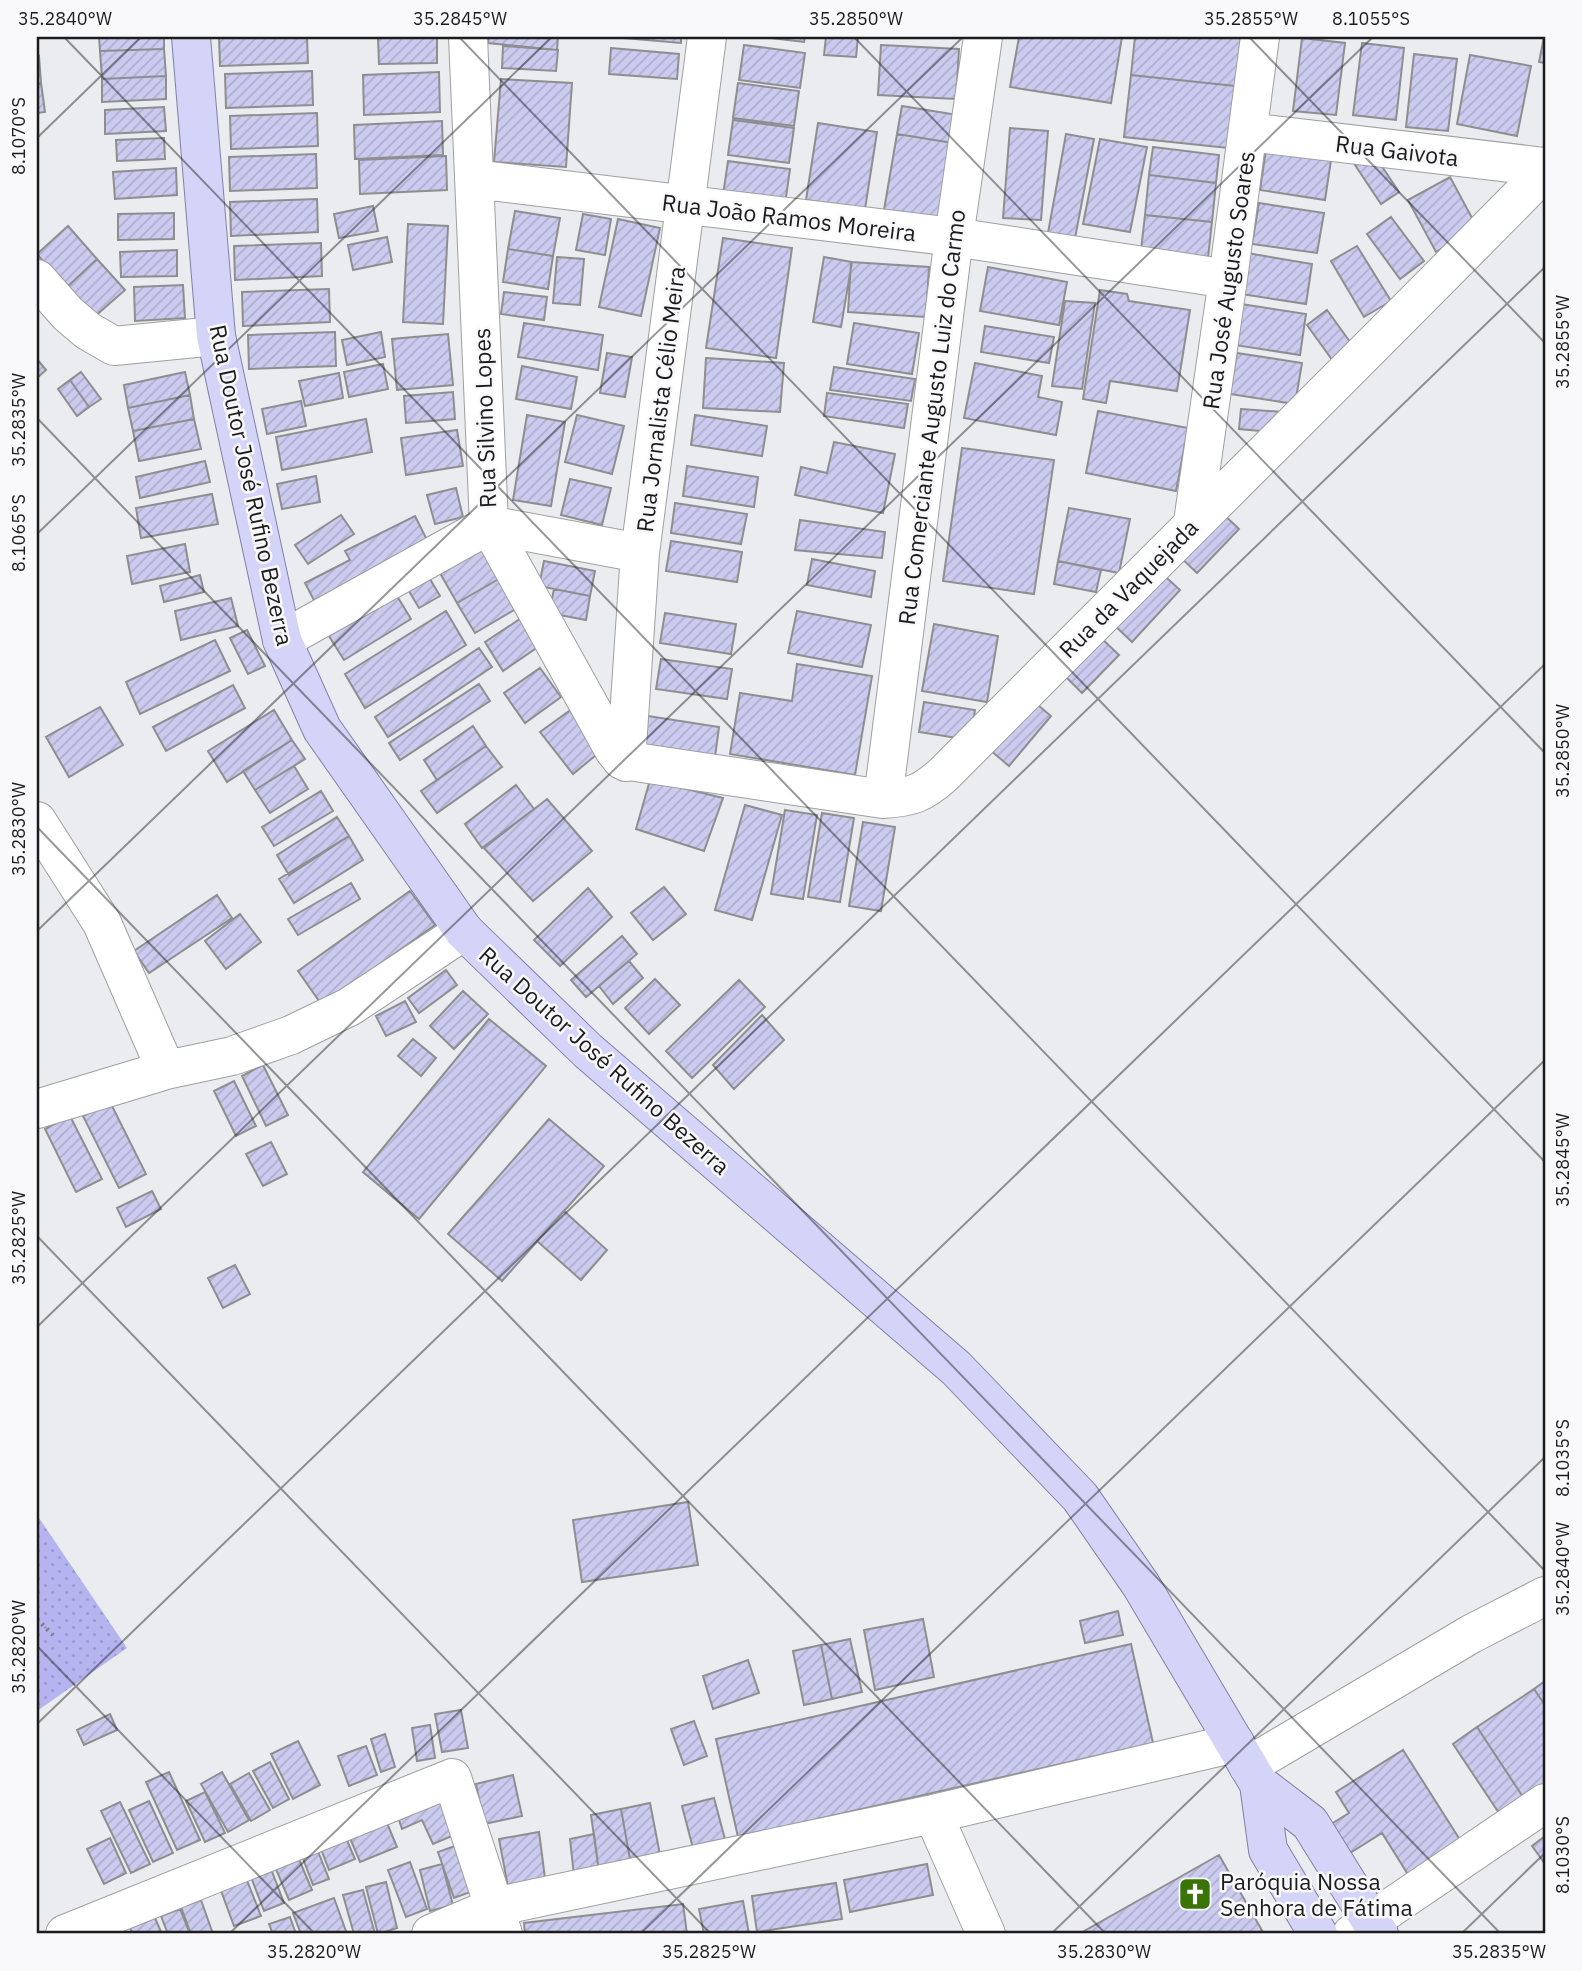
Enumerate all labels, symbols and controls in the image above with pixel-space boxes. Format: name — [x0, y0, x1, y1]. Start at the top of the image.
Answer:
text: 35.2840°W — [18, 7, 112, 30]
text: 35.2845°W — [413, 7, 507, 30]
text: 35.2850°W — [809, 7, 903, 30]
text: 35.2855°W — [1204, 7, 1298, 30]
text: 8.1055°S — [1332, 7, 1410, 30]
text: 8.1070°S — [7, 97, 30, 175]
street label: Rua Gaivota — [1334, 128, 1460, 172]
street label: Rua José Augusto Soares — [1195, 149, 1261, 411]
street label: Rua João Ramos Moreira — [660, 187, 918, 247]
street label: Rua Comerciante Augusto Luiz do Carmo — [891, 207, 971, 627]
street label: Rua Jornalista Célio Meira — [629, 264, 691, 534]
text: 35.2855°W — [1551, 295, 1574, 389]
street label: Rua Doutor José Rufino Bezerra — [203, 322, 301, 648]
street label: Rua Silvino Lopes — [466, 327, 502, 509]
text: 35.2835°W — [7, 373, 30, 467]
text: 8.1065°S — [7, 494, 30, 572]
street label: Rua da Vaquejada — [1052, 512, 1204, 664]
text: 35.2850°W — [1551, 704, 1574, 798]
text: 35.2830°W — [7, 782, 30, 876]
street label: Rua Doutor José Rufino Bezerra — [473, 939, 737, 1181]
text: 35.2845°W — [1551, 1113, 1574, 1207]
text: 35.2825°W — [7, 1191, 30, 1285]
text: 8.1035°S — [1551, 1419, 1574, 1497]
text: 35.2840°W — [1551, 1522, 1574, 1616]
text: 35.2820°W — [7, 1600, 30, 1694]
text: 8.1030°S — [1551, 1816, 1574, 1894]
place label: Paróquia Nossa Senhora de Fátima — [1220, 1866, 1413, 1922]
church icon: Paróquia Nossa Senhora de Fátima — [1176, 1875, 1214, 1913]
text: 35.2820°W — [267, 1940, 361, 1963]
text: 35.2825°W — [662, 1940, 756, 1963]
text: 35.2830°W — [1057, 1940, 1151, 1963]
text: 35.2835°W — [1452, 1940, 1546, 1963]

